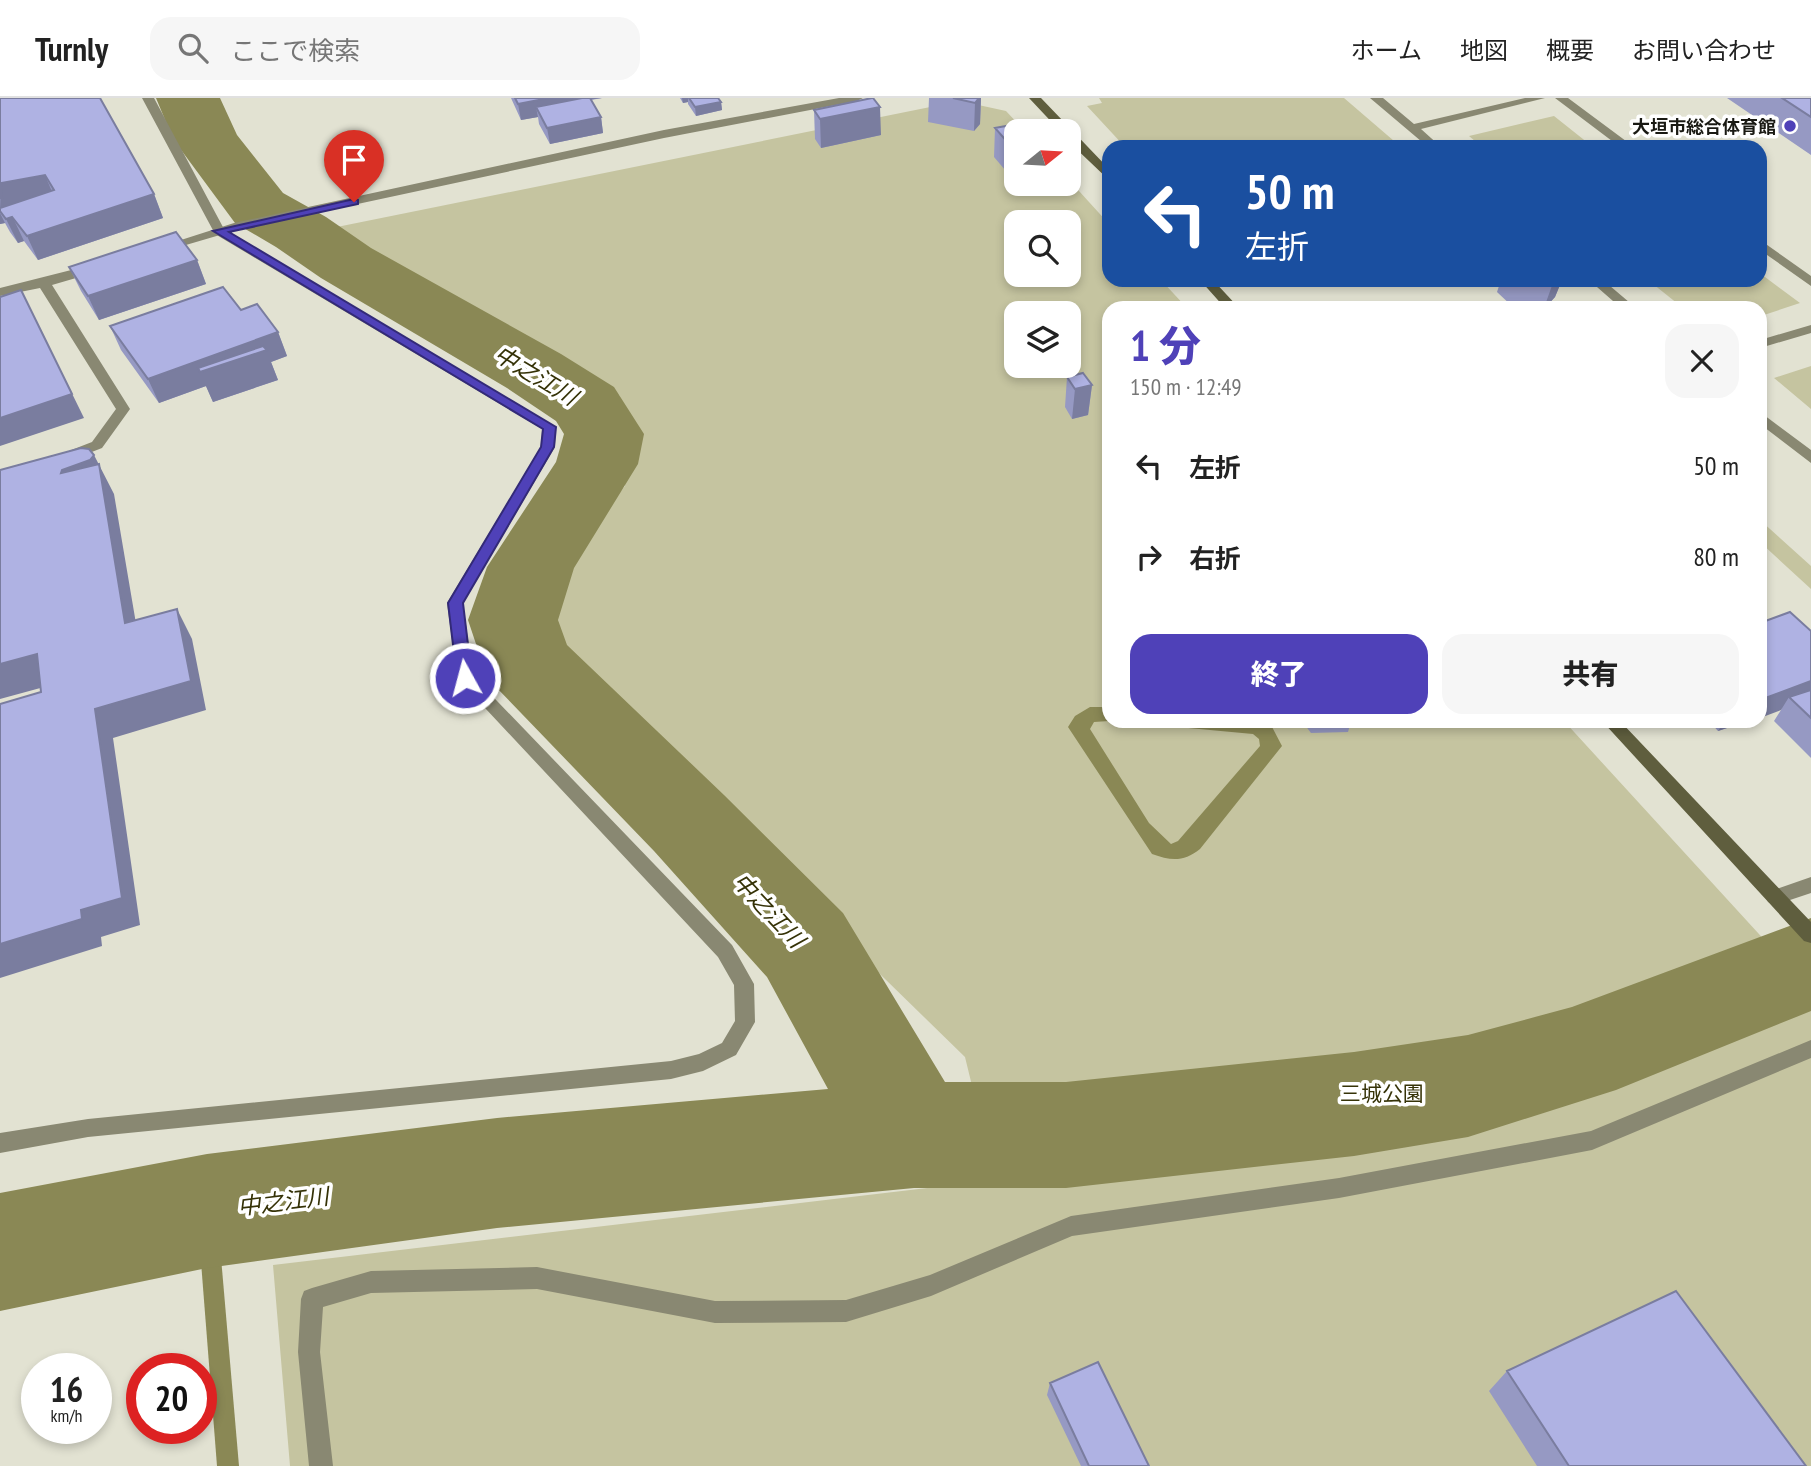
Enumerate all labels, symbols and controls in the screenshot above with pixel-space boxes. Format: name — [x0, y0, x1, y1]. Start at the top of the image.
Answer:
search box — [150, 17, 640, 80]
text: Turnly — [35, 27, 108, 70]
icon: search — [174, 29, 212, 67]
text: ここで検索 — [230, 34, 360, 67]
text: ホーム — [1351, 35, 1422, 66]
text: 地図 — [1460, 35, 1508, 66]
text: 概要 — [1546, 35, 1594, 66]
text: お問い合わせ — [1632, 35, 1776, 66]
place label: 大垣市総合体育館 — [1632, 115, 1776, 138]
marker: 大垣市総合体育館 — [1782, 118, 1798, 134]
north arrow — [1004, 119, 1082, 196]
map controls — [1004, 119, 1081, 378]
pin — [324, 130, 384, 202]
icon: arrive — [335, 141, 373, 179]
text: 50 m — [1245, 159, 1334, 223]
icon: left — [1130, 168, 1221, 259]
button: search — [1004, 210, 1081, 287]
text: 左折 — [1245, 225, 1309, 267]
button: layers — [1004, 301, 1081, 378]
text: 1 分 — [1130, 318, 1201, 373]
button: close — [1665, 324, 1739, 398]
water label: 中之江川 — [489, 339, 585, 413]
text: 150 m · 12:49 — [1130, 372, 1242, 401]
icon: left — [1130, 447, 1168, 485]
text: 50 m — [1693, 449, 1739, 482]
text: 左折 — [1189, 451, 1241, 484]
icon: right — [1130, 538, 1168, 576]
text: 80 m — [1693, 540, 1739, 573]
text: 右折 — [1189, 542, 1241, 575]
button: 終了 — [1130, 634, 1428, 714]
button: 共有 — [1442, 634, 1739, 714]
position arrow — [428, 641, 502, 715]
water label: 中之江川 — [727, 866, 813, 956]
park label: 三城公園 — [1340, 1080, 1424, 1107]
water label: 中之江川 — [236, 1181, 333, 1221]
speed limit sign: 20 — [126, 1353, 217, 1444]
text: 16 — [50, 1366, 83, 1412]
text: km/h — [51, 1404, 82, 1427]

